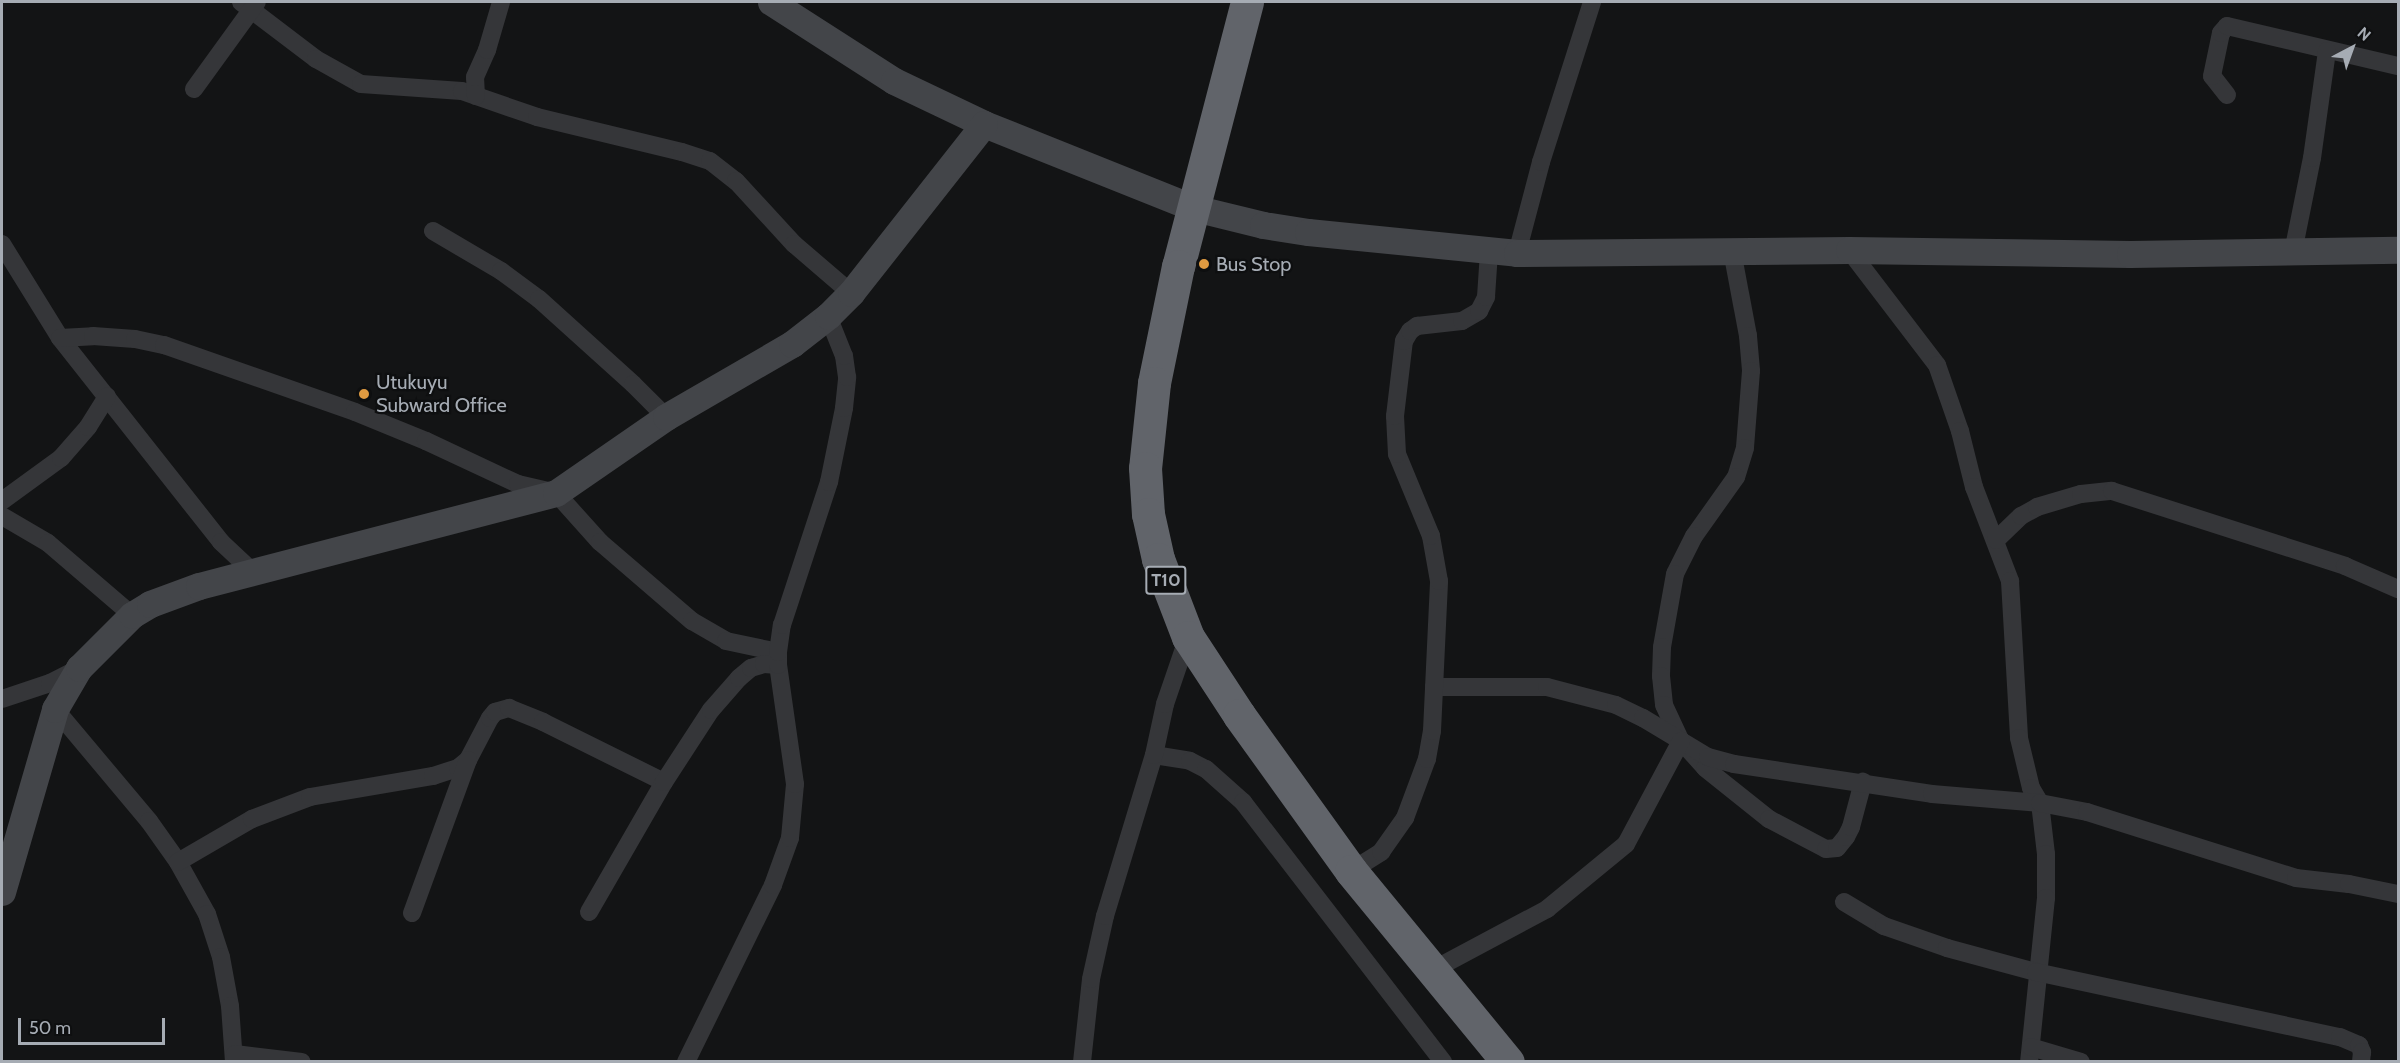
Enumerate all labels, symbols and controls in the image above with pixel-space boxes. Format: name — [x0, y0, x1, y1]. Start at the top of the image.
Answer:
north arrow — [2322, 18, 2382, 78]
text: N — [2354, 23, 2375, 45]
place label: Bus Stop — [1216, 252, 1291, 276]
marker: Bus Stop — [1197, 257, 1211, 271]
place label: Utukuyu Subward Office — [376, 371, 507, 418]
marker: Utukuyu Subward Office — [357, 387, 371, 401]
road number: T10 — [1145, 565, 1187, 595]
scale bar — [21, 1006, 168, 1044]
text: 50 m — [29, 1017, 71, 1039]

